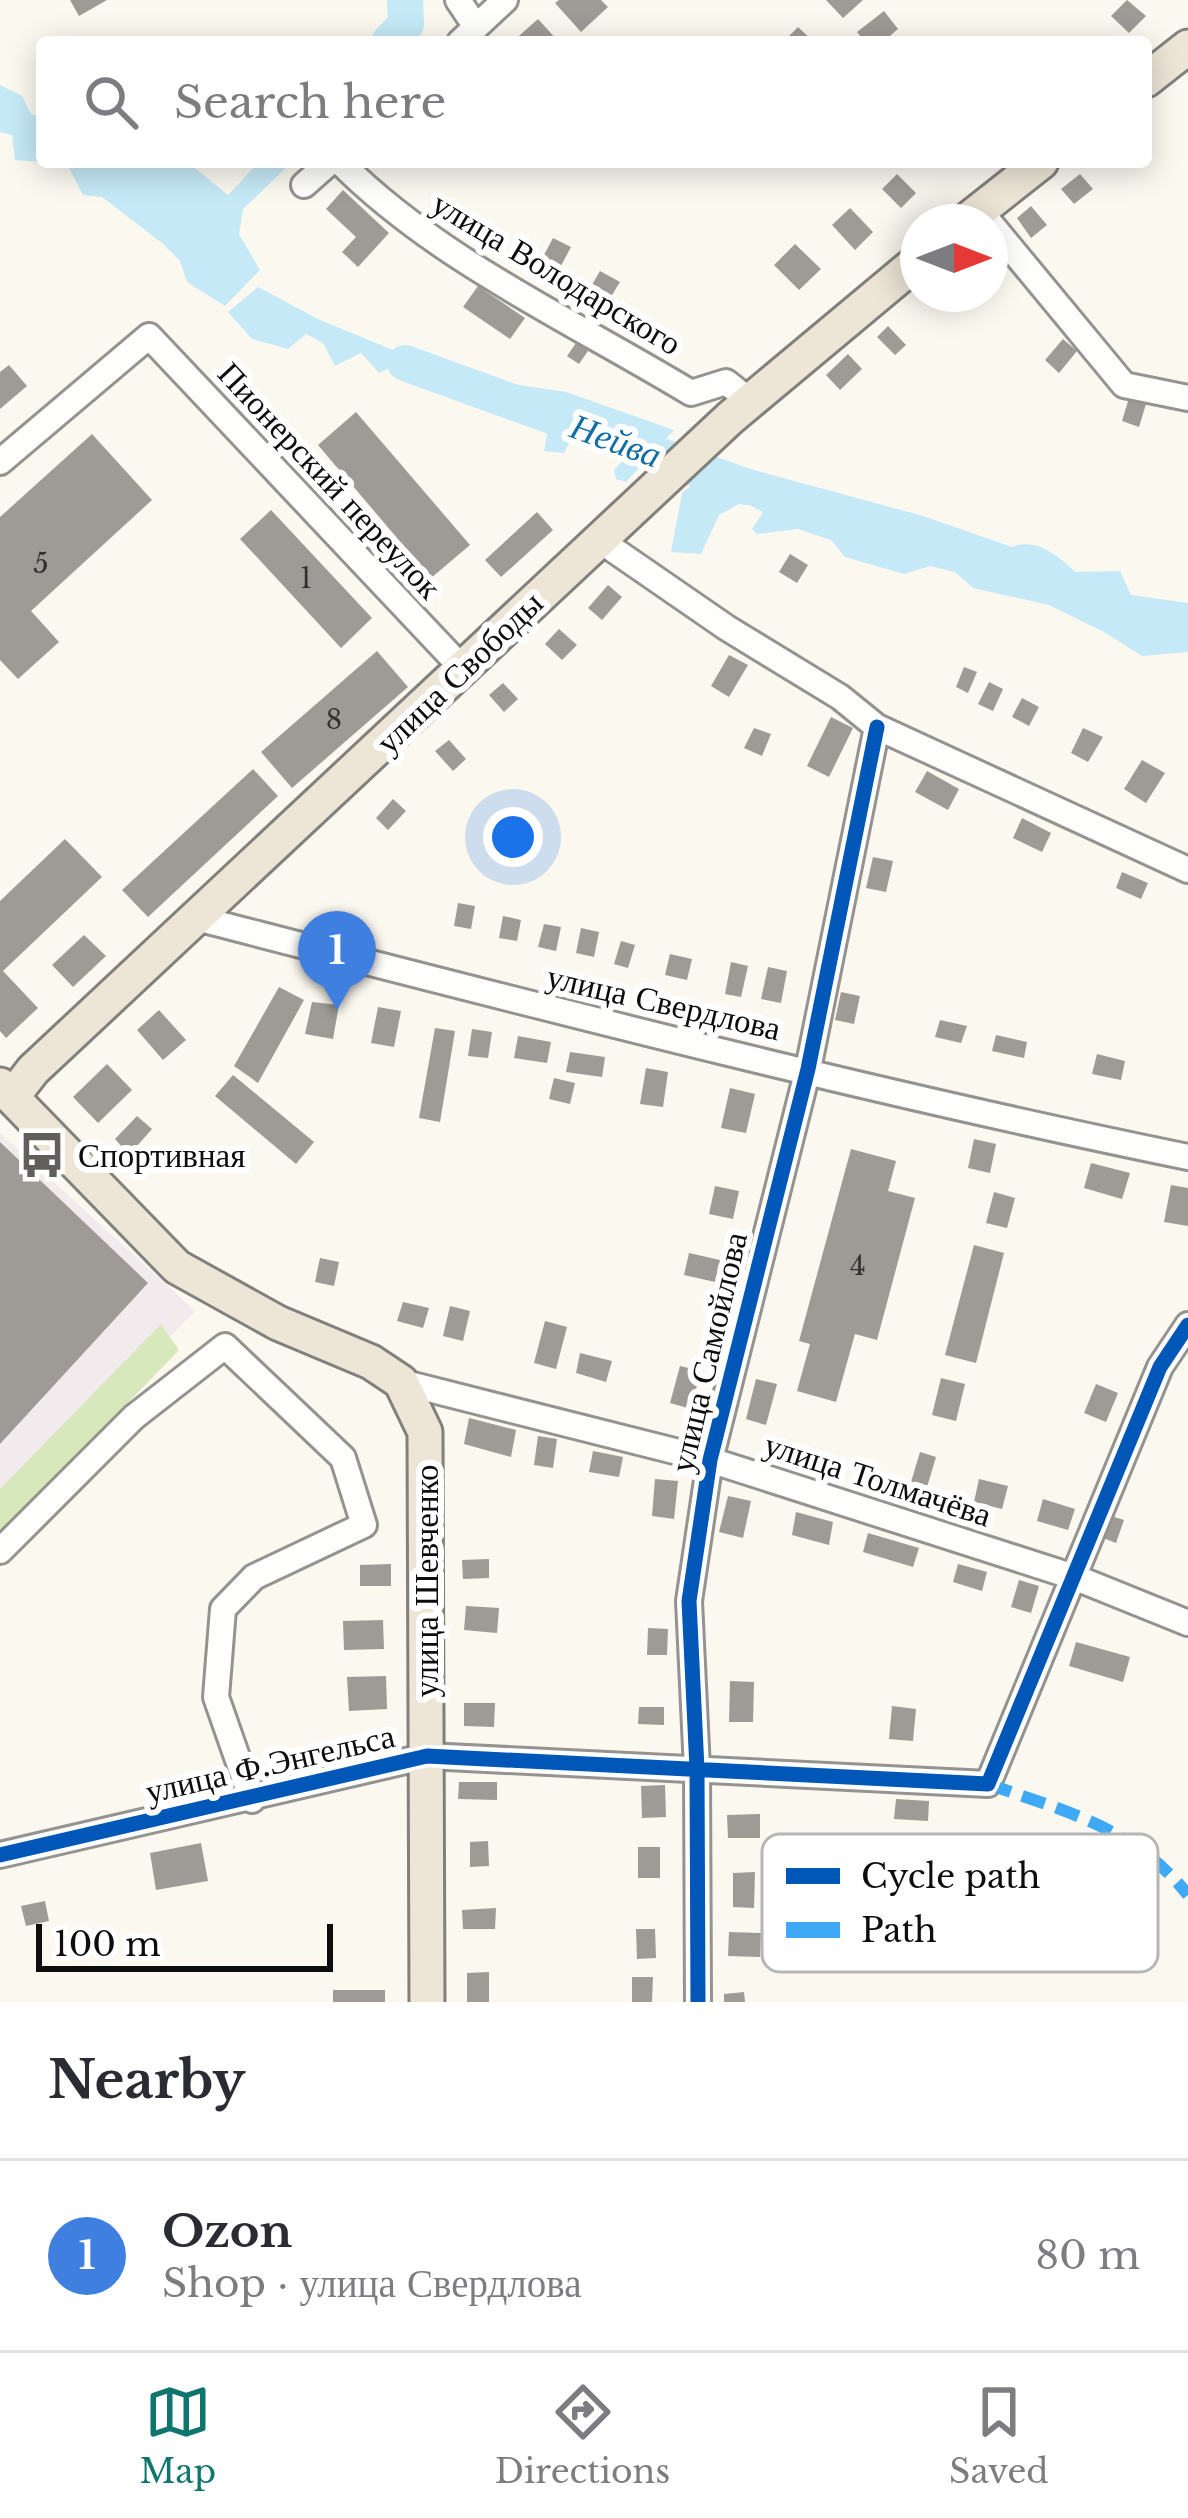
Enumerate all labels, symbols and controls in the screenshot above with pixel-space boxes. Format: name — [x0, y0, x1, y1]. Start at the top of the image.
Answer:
search box — [36, 36, 1152, 168]
icon: search — [78, 69, 144, 135]
text: Search here — [174, 74, 446, 130]
street label: улица Володарского — [425, 183, 689, 364]
north arrow — [900, 204, 1008, 312]
street label: Пионерский переулок — [209, 353, 451, 608]
water label: Нейва — [563, 403, 667, 478]
house number: 5 — [33, 547, 49, 580]
house number: 1 — [300, 562, 312, 595]
street label: улица Свободы — [367, 583, 551, 762]
house number: 8 — [326, 703, 342, 736]
your location — [483, 807, 543, 867]
pin: 1 — [298, 911, 376, 1010]
street label: улица Свердлова — [543, 956, 785, 1049]
bus stop icon: Спортивная — [17, 1130, 67, 1180]
place label: Спортивная — [78, 1135, 245, 1176]
street label: улица Самойлова — [661, 1228, 756, 1476]
house number: 4 — [850, 1249, 866, 1282]
street label: улица Толмачёва — [759, 1423, 997, 1536]
street label: улица Шевченко — [406, 1465, 447, 1697]
street label: улица Ф.Энгельса — [142, 1715, 399, 1812]
legend — [762, 1834, 1158, 1972]
text: Cycle path — [861, 1856, 1041, 1897]
text: Path — [861, 1910, 937, 1951]
scale bar — [36, 1918, 333, 1971]
text: 100 m — [54, 1924, 161, 1965]
text: Nearby — [48, 2049, 245, 2112]
text: Ozon — [162, 2203, 292, 2259]
text: 1 — [78, 2231, 96, 2280]
text: 80 m — [1035, 2231, 1140, 2280]
text: Shop · улица Свердлова — [162, 2259, 581, 2308]
tab: Map — [139, 2379, 216, 2492]
tab: Directions — [495, 2379, 670, 2492]
tab: Saved — [949, 2379, 1049, 2492]

